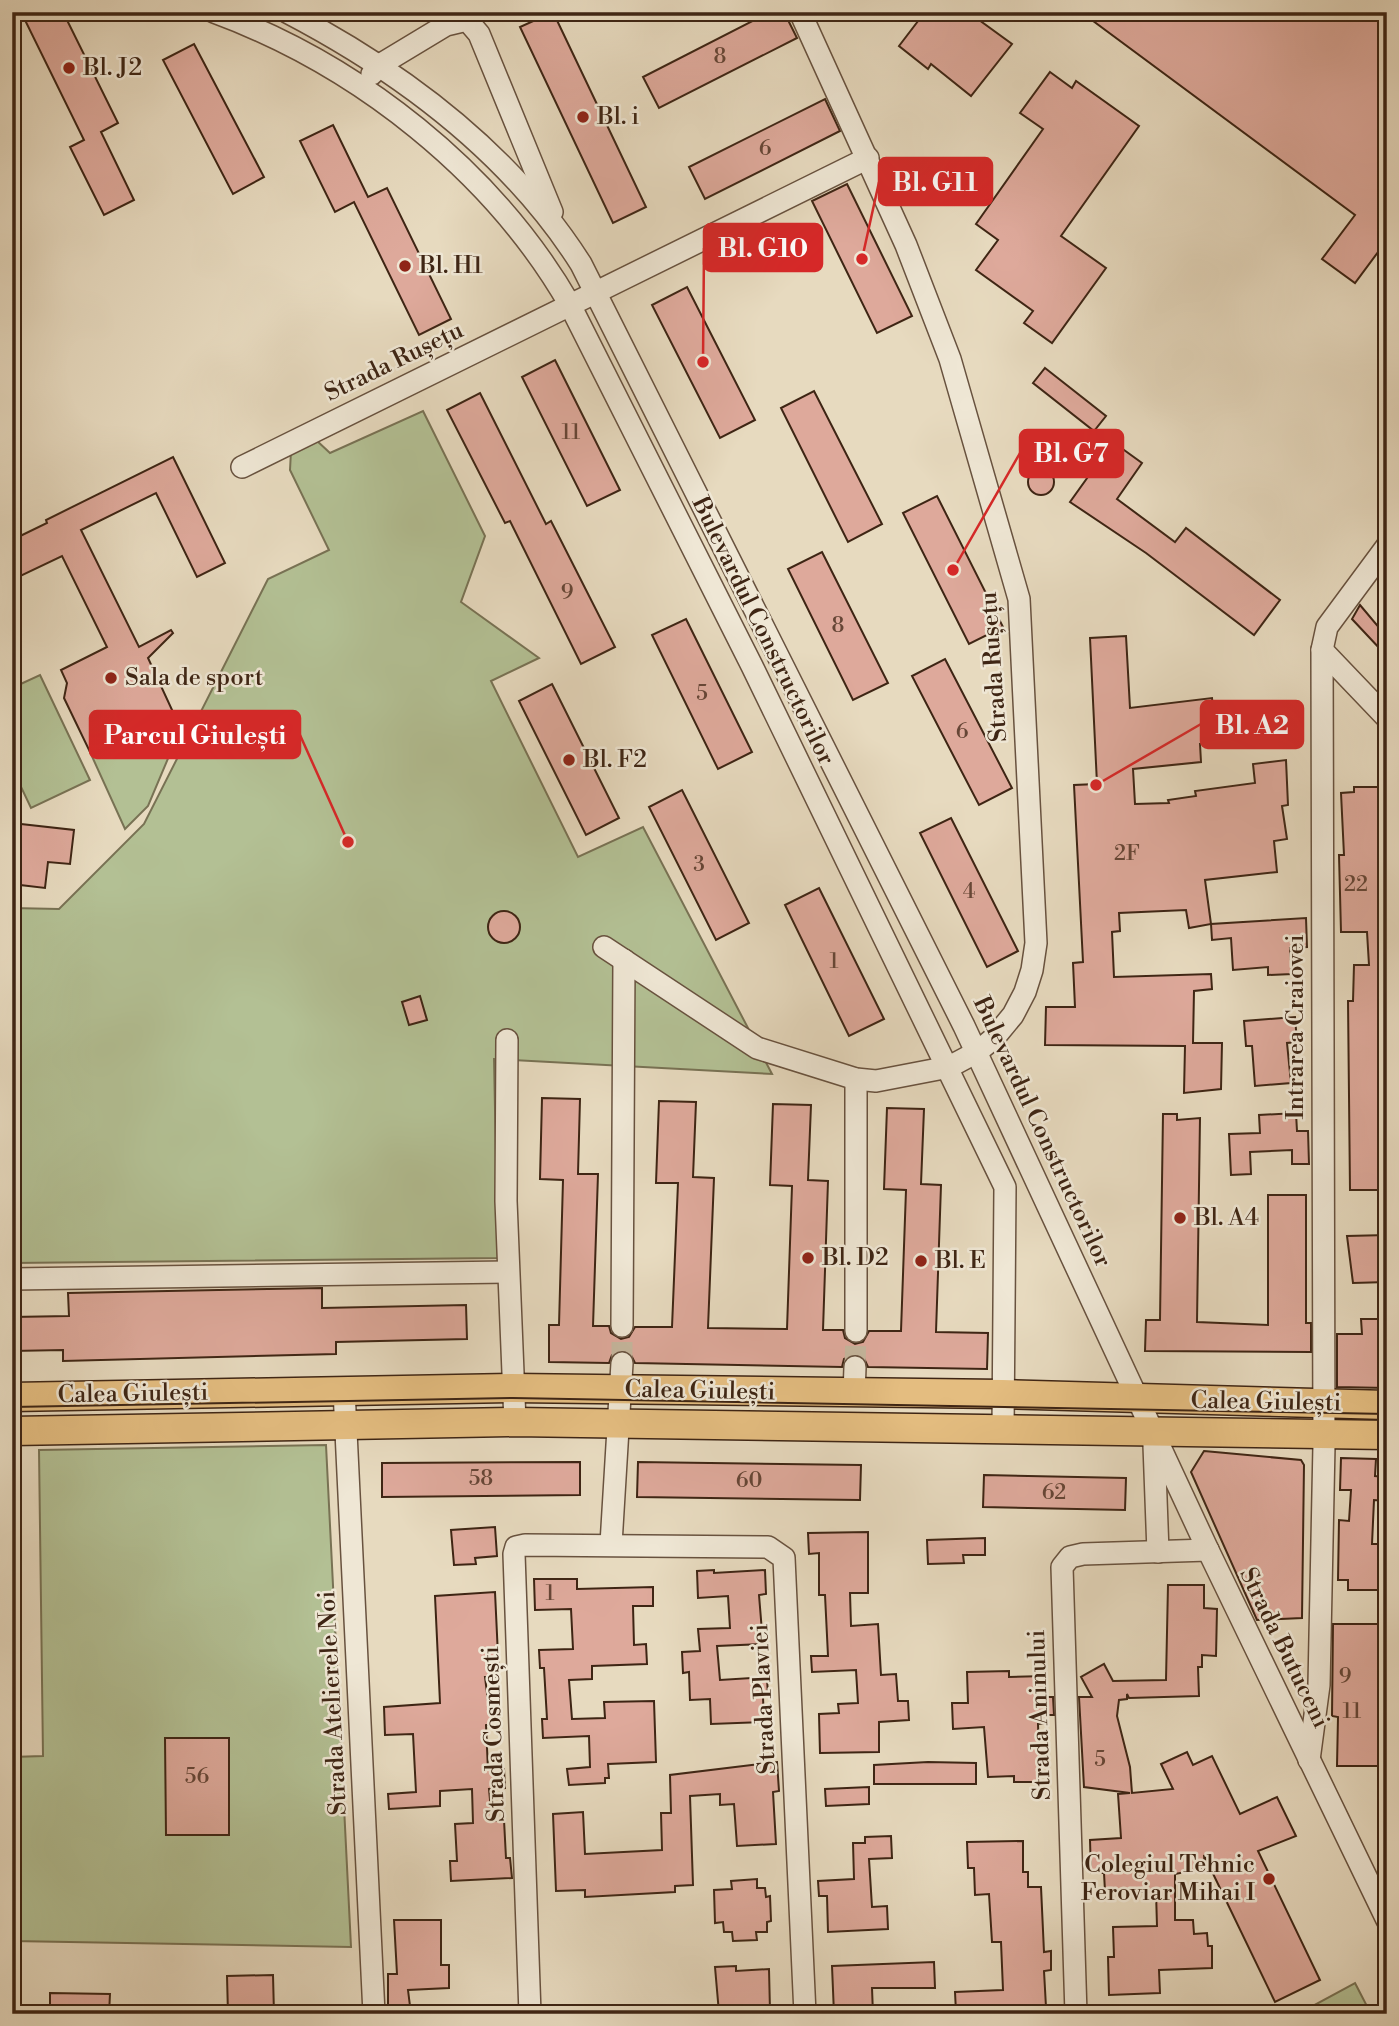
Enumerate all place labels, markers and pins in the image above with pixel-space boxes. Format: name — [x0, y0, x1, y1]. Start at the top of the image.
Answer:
place label: Bl. J2 — [82, 53, 142, 83]
marker: Bl. J2 — [61, 60, 77, 76]
place label: Bl. i — [596, 102, 639, 132]
marker: Bl. i — [575, 109, 591, 125]
callout: Bl. G11 — [879, 158, 992, 205]
callout: Bl. G10 — [704, 224, 822, 271]
place label: Bl. H1 — [418, 251, 484, 281]
marker: Bl. H1 — [397, 258, 413, 274]
callout: Bl. G7 — [1020, 430, 1123, 477]
place label: Sala de sport — [125, 663, 264, 693]
marker: Sala de sport — [103, 670, 119, 686]
callout: Bl. A2 — [1201, 701, 1303, 748]
callout: Parcul Giulești — [90, 711, 300, 758]
place label: Bl. F2 — [582, 745, 647, 775]
marker: Bl. F2 — [561, 752, 577, 768]
place label: Bl. A4 — [1193, 1203, 1259, 1233]
marker: Bl. A4 — [1172, 1210, 1188, 1226]
place label: Bl. D2 — [821, 1243, 889, 1273]
place label: Bl. E — [934, 1246, 986, 1276]
marker: Bl. D2 — [800, 1250, 816, 1266]
marker: Bl. E — [913, 1253, 929, 1269]
place label: Colegiul Tehnic Feroviar Mihai I — [1081, 1850, 1255, 1908]
marker: Colegiul Tehnic Feroviar Mihai I — [1261, 1871, 1277, 1887]

